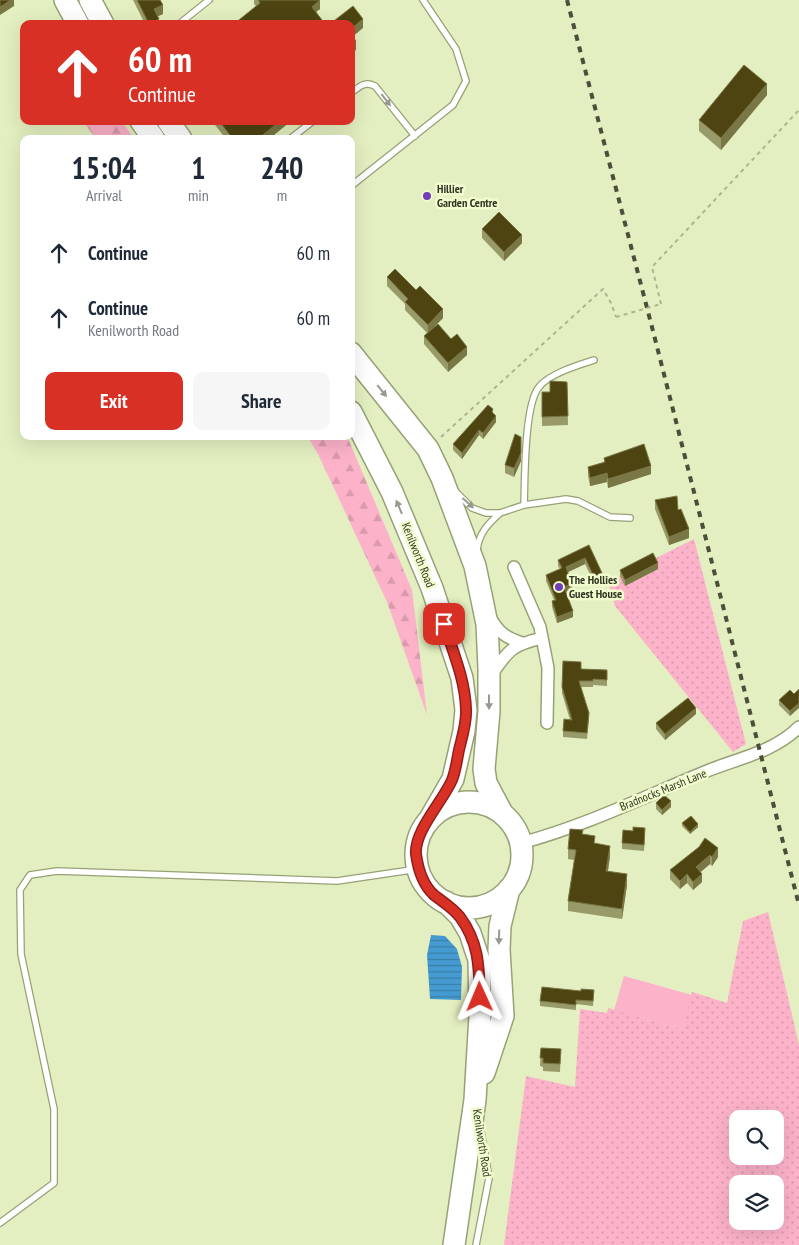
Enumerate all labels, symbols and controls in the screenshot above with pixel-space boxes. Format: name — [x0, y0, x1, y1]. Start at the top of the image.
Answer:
text: 60 m — [128, 36, 192, 82]
icon: ahead — [45, 40, 110, 105]
text: Continue — [128, 80, 196, 108]
one-way arrow — [381, 93, 392, 106]
text: 15:04 — [72, 148, 136, 187]
text: 1 — [191, 148, 206, 187]
text: 240 — [260, 148, 303, 187]
place label: Hillier Garden Centre — [437, 181, 497, 210]
text: Arrival — [86, 185, 122, 205]
text: min — [188, 185, 209, 205]
text: m — [277, 185, 287, 205]
marker: Hillier Garden Centre — [421, 190, 433, 202]
icon: ahead — [45, 239, 73, 267]
text: Continue — [88, 241, 148, 265]
text: 60 m — [297, 241, 330, 265]
text: Continue — [88, 296, 148, 320]
icon: ahead — [45, 304, 73, 332]
text: 60 m — [297, 306, 330, 330]
text: Kenilworth Road — [88, 320, 179, 340]
button: Exit — [45, 372, 183, 430]
button: Share — [193, 372, 330, 430]
one-way arrow — [377, 384, 388, 397]
one-way arrow — [461, 497, 474, 508]
one-way arrow — [394, 500, 402, 514]
street label: Kenilworth Road — [399, 520, 438, 589]
place label: The Hollies Guest House — [569, 572, 622, 601]
marker: The Hollies Guest House — [553, 581, 565, 593]
pin — [423, 603, 465, 645]
icon: arrive — [430, 610, 458, 638]
one-way arrow — [485, 694, 493, 710]
street label: Bradnocks Marsh Lane — [617, 765, 708, 814]
one-way arrow — [495, 929, 503, 945]
position arrow — [453, 970, 505, 1022]
street label: Kenilworth Road — [470, 1108, 495, 1178]
map controls — [729, 1110, 784, 1230]
button: search — [729, 1110, 784, 1165]
button: layers — [729, 1175, 784, 1230]

